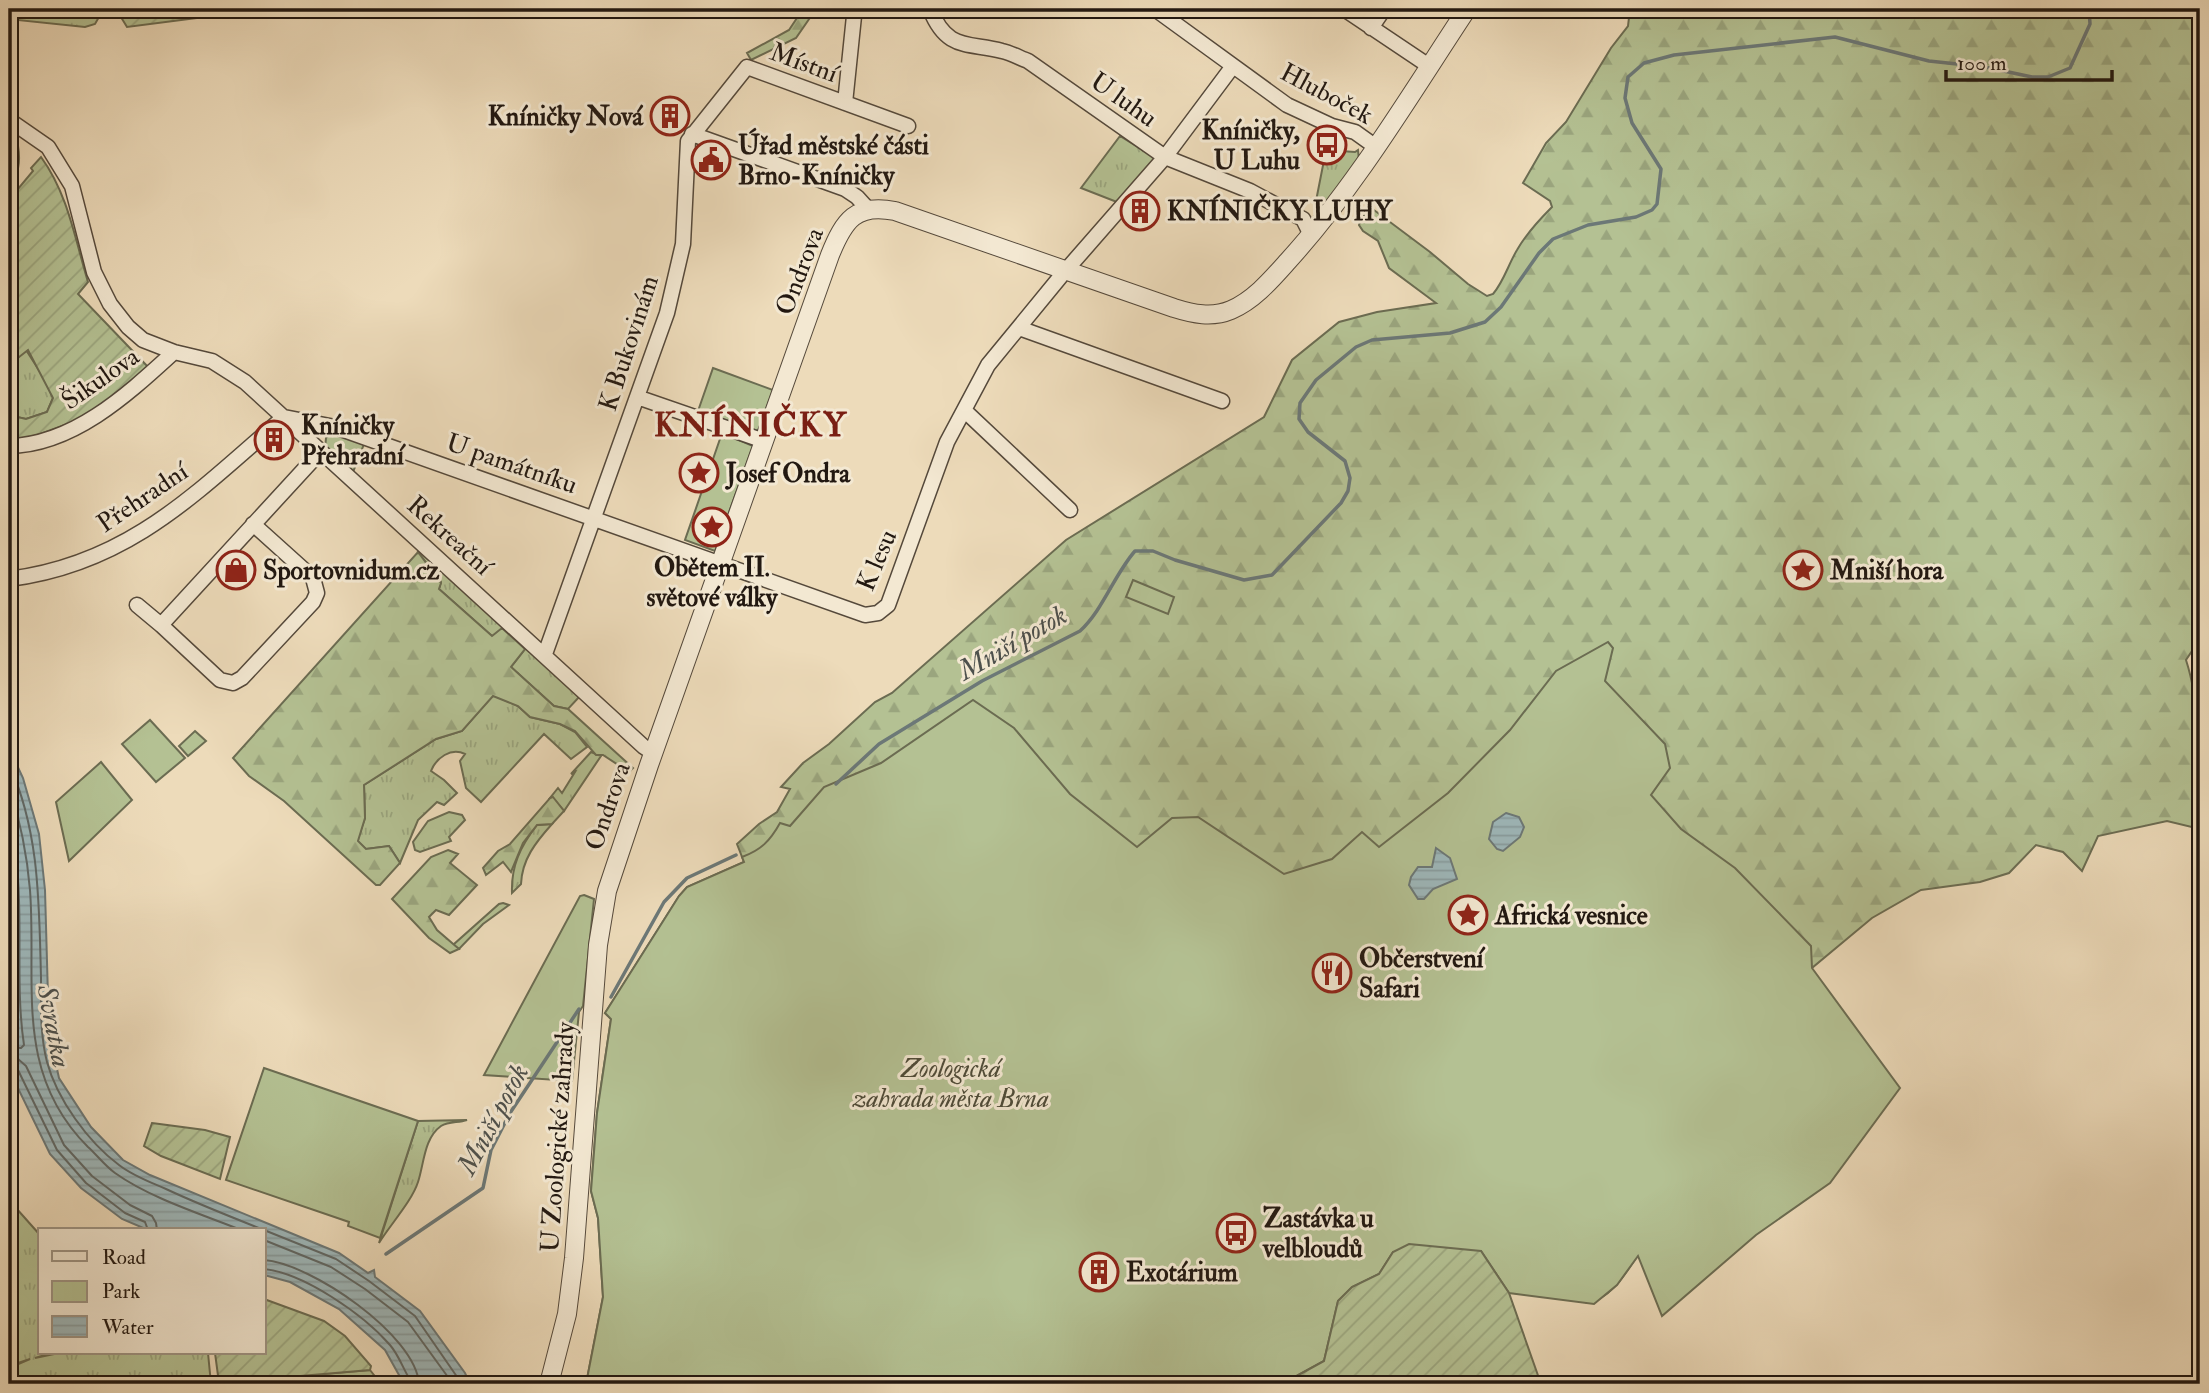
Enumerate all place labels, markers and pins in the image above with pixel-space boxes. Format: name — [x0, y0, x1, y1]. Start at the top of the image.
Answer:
building icon: Kníničky Nová — [649, 95, 691, 137]
place label: Kníničky Nová — [488, 101, 644, 134]
place label: Kníničky, U Luhu — [1201, 115, 1301, 177]
bus stop icon: Kníničky, U Luhu — [1306, 124, 1348, 166]
place label: Úřad městské části Brno-Kníničky — [738, 127, 929, 193]
public building icon: Úřad městské části Brno-Kníničky — [690, 139, 732, 181]
building icon: KNÍNIČKY LUHY — [1119, 190, 1161, 232]
place label: KNÍNIČKY LUHY — [1167, 193, 1393, 228]
place label: Kníničky Přehradní — [301, 410, 406, 472]
building icon: Kníničky Přehradní — [253, 419, 295, 461]
place icon: Josef Ondra — [678, 452, 720, 494]
place label: Josef Ondra — [724, 458, 851, 490]
place icon: Obětem II. světové války — [691, 506, 733, 548]
shop icon: Sportovnidum.cz — [215, 549, 257, 591]
place icon: Mniší hora — [1782, 549, 1824, 591]
place label: Obětem II. světové války — [646, 552, 779, 615]
place label: Sportovnidum.cz — [263, 555, 440, 588]
place label: Mniší hora — [1829, 555, 1945, 587]
place icon: Africká vesnice — [1447, 894, 1489, 936]
place label: Africká vesnice — [1494, 900, 1648, 932]
place label: Občerstvení Safari — [1359, 943, 1486, 1005]
restaurant icon: Občerstvení Safari — [1311, 952, 1353, 994]
place label: Zastávka u velbloudů — [1262, 1203, 1374, 1265]
bus stop icon: Zastávka u velbloudů — [1215, 1212, 1257, 1254]
building icon: Exotárium — [1078, 1251, 1120, 1293]
place label: Exotárium — [1126, 1257, 1239, 1289]

